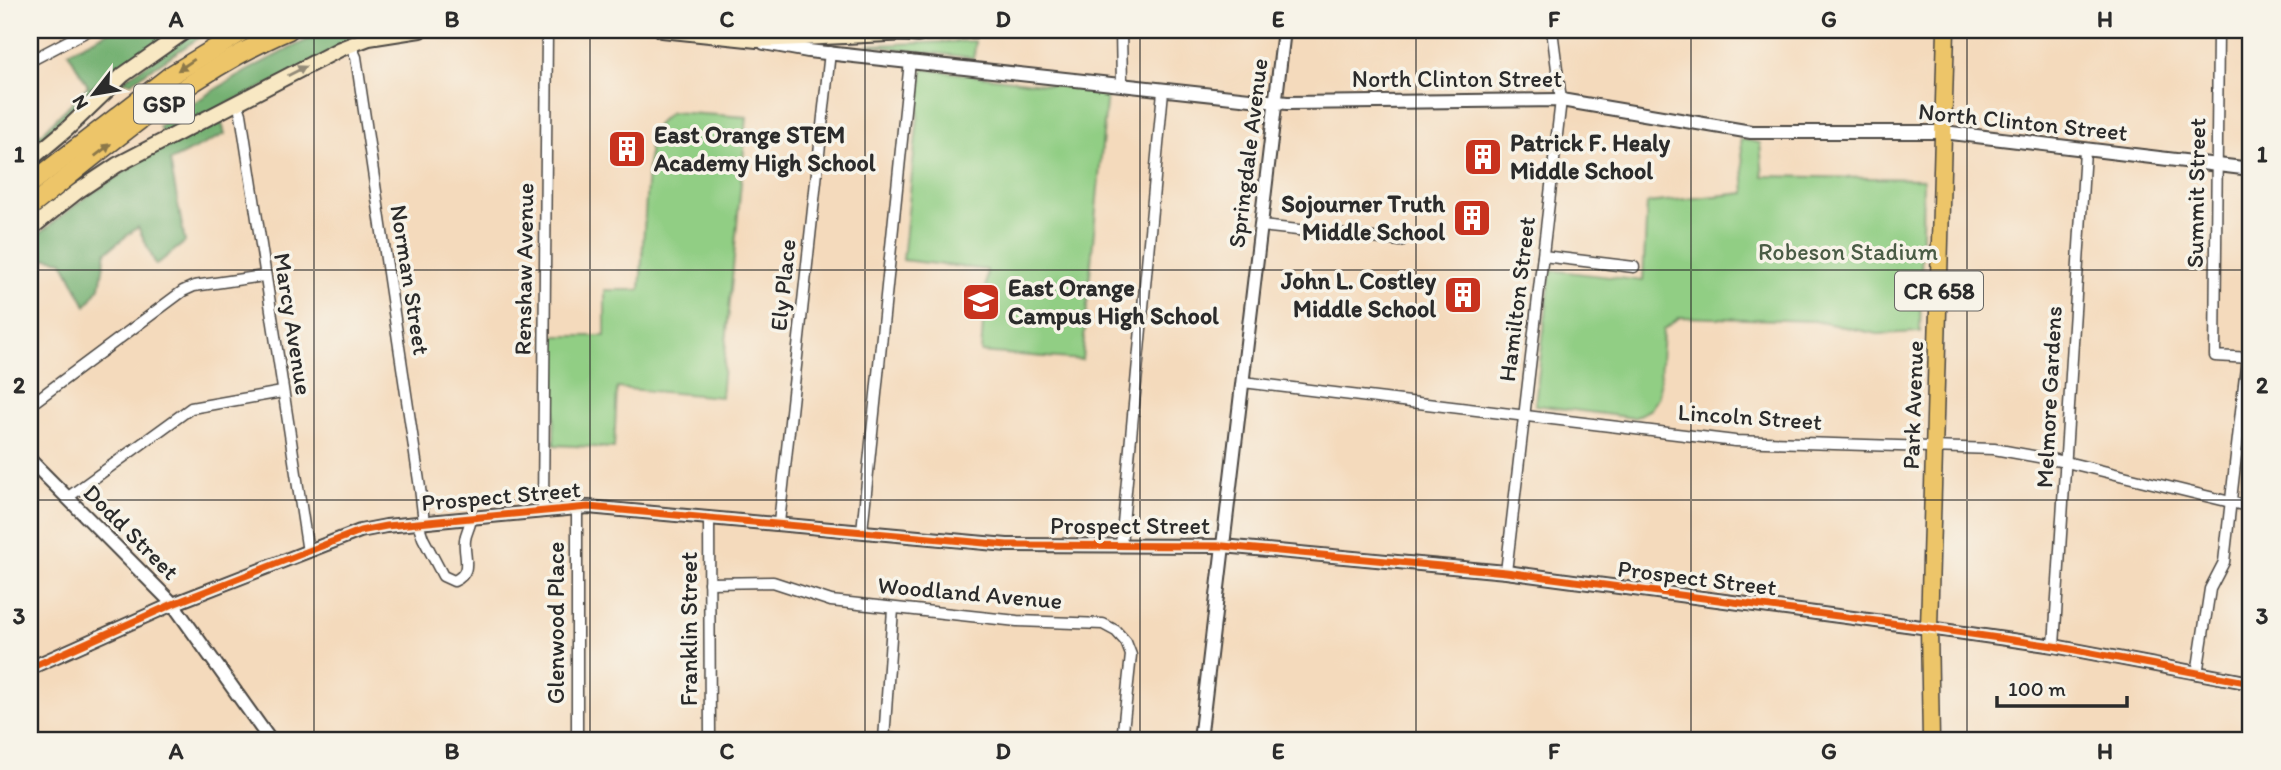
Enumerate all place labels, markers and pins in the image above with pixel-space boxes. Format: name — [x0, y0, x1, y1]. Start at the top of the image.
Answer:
place label: East Orange STEM Academy High School — [653, 120, 876, 178]
building icon: East Orange STEM Academy High School — [606, 128, 648, 170]
place label: Patrick F. Healy Middle School — [1510, 128, 1671, 185]
building icon: Patrick F. Healy Middle School — [1462, 136, 1504, 178]
place label: Sojourner Truth Middle School — [1281, 189, 1446, 246]
building icon: Sojourner Truth Middle School — [1451, 197, 1493, 239]
place label: John L. Costley Middle School — [1280, 266, 1437, 323]
place label: East Orange Campus High School — [1008, 273, 1219, 331]
building icon: John L. Costley Middle School — [1442, 274, 1484, 316]
school or university icon: East Orange Campus High School — [960, 281, 1002, 323]

